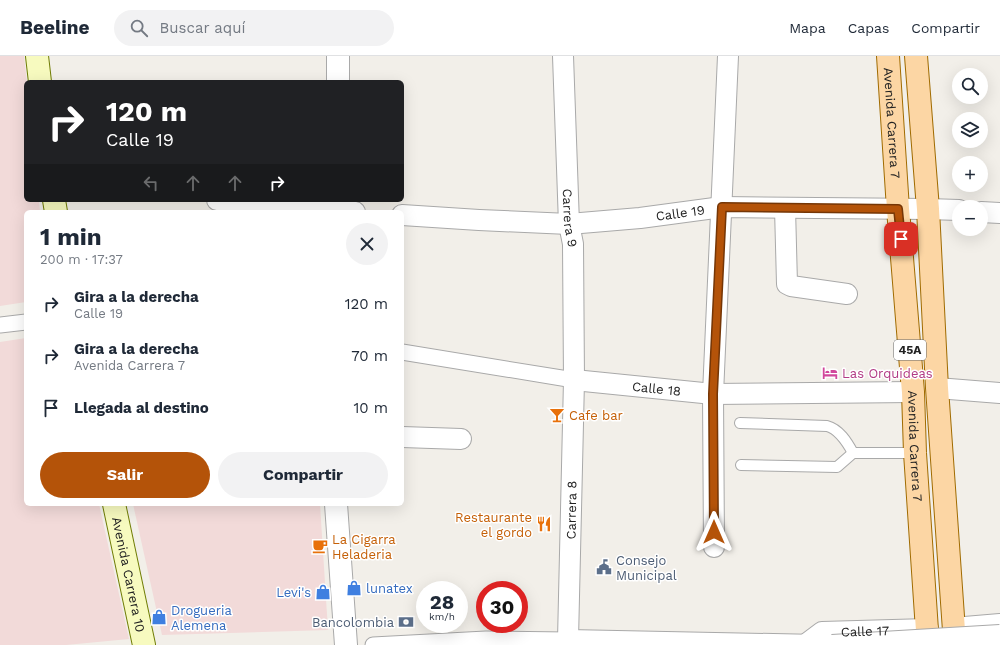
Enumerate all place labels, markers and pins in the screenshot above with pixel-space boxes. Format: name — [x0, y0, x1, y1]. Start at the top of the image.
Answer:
pin — [884, 222, 918, 256]
hotel icon: Las Orquideas — [821, 364, 839, 382]
place label: Las Orquideas — [842, 366, 933, 381]
bar icon: Cafe bar — [548, 406, 566, 424]
place label: Cafe bar — [569, 408, 623, 423]
place label: Restaurante el gordo — [455, 510, 532, 540]
restaurant icon: Restaurante el gordo — [535, 515, 553, 533]
place label: La Cigarra Heladeria — [332, 532, 396, 562]
cafe icon: La Cigarra Heladeria — [311, 537, 329, 555]
place label: Consejo Municipal — [616, 553, 677, 583]
public building icon: Consejo Municipal — [595, 558, 613, 576]
shop icon: lunatex — [345, 579, 363, 597]
place label: lunatex — [366, 581, 413, 596]
shop icon: Levi's — [314, 583, 332, 601]
place label: Levi's — [276, 585, 311, 600]
place label: Drogueria Alemena — [171, 603, 232, 633]
shop icon: Drogueria Alemena — [150, 608, 168, 626]
bank icon: Bancolombia — [397, 613, 415, 631]
place label: Bancolombia — [312, 615, 395, 630]

